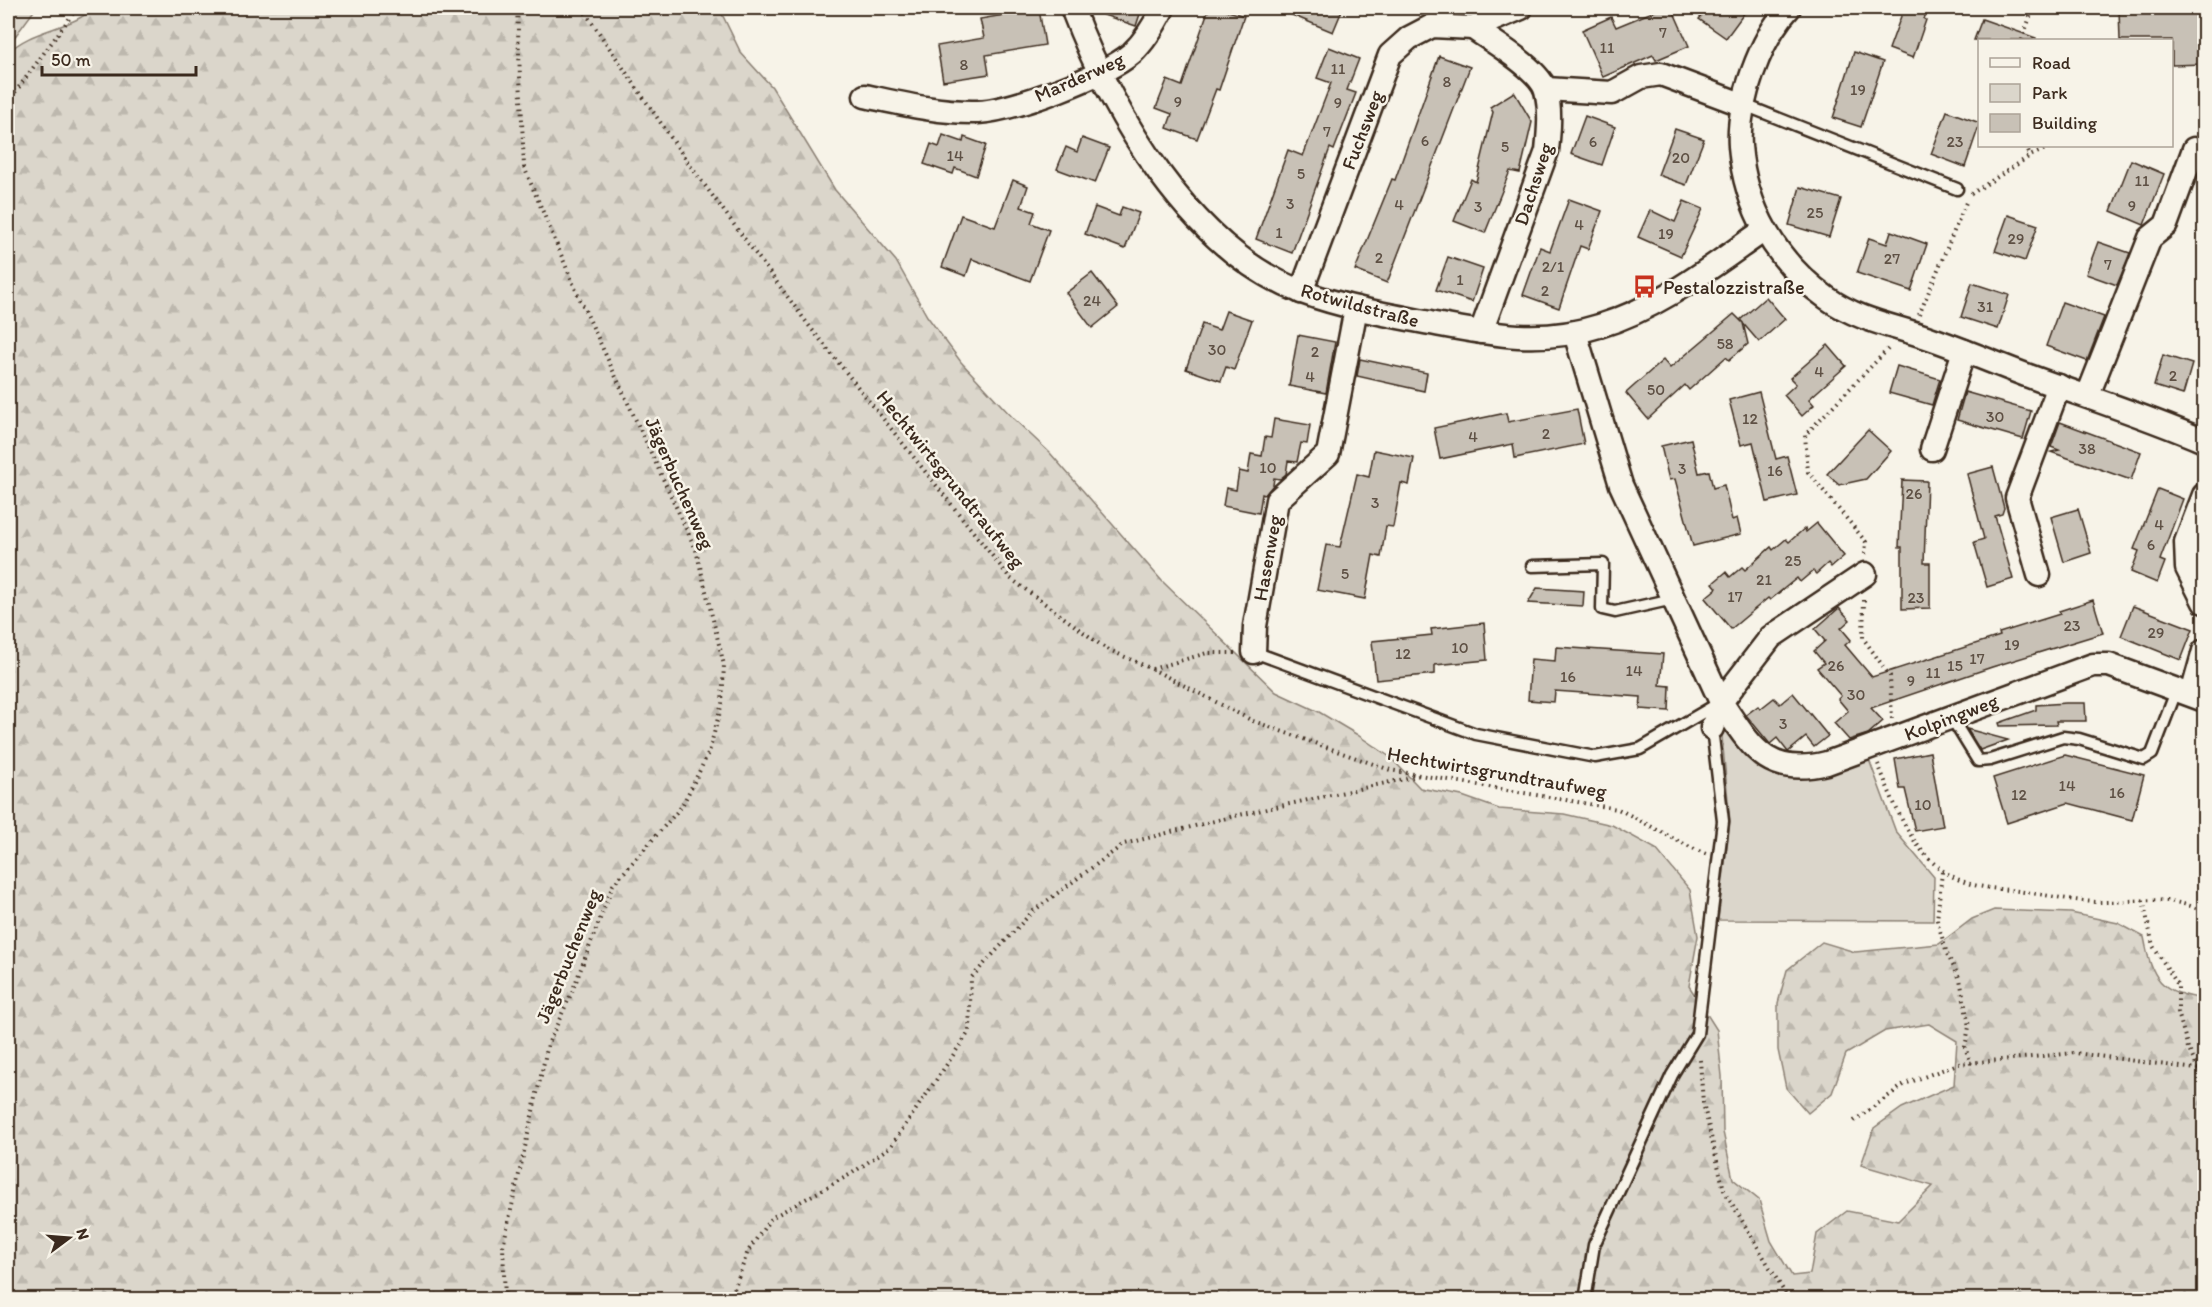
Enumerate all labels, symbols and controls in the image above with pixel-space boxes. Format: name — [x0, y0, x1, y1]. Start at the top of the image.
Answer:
house number: 7 — [1659, 23, 1667, 42]
house number: 11 — [1600, 38, 1615, 57]
scale bar — [42, 39, 196, 77]
legend — [1978, 39, 2173, 147]
street label: Marderweg — [1030, 46, 1128, 107]
text: 50 m — [51, 49, 91, 71]
text: Road — [2032, 52, 2071, 74]
house number: 8 — [960, 55, 969, 74]
house number: 11 — [1331, 59, 1346, 78]
house number: 8 — [1443, 72, 1452, 91]
house number: 19 — [1850, 80, 1866, 99]
text: Park — [2032, 82, 2067, 104]
street label: Fuchsweg — [1336, 86, 1388, 173]
house number: 9 — [1174, 92, 1182, 111]
house number: 9 — [1334, 93, 1342, 112]
text: Building — [2032, 112, 2098, 134]
house number: 7 — [1323, 122, 1331, 141]
house number: 6 — [1421, 131, 1429, 150]
house number: 6 — [1589, 132, 1597, 151]
house number: 23 — [1946, 132, 1964, 151]
house number: 5 — [1501, 137, 1509, 156]
street label: Dachsweg — [1508, 139, 1558, 228]
house number: 14 — [946, 146, 964, 165]
house number: 20 — [1672, 148, 1690, 167]
house number: 5 — [1297, 164, 1305, 183]
house number: 11 — [2135, 171, 2150, 190]
house number: 3 — [1286, 194, 1295, 213]
house number: 4 — [1394, 195, 1404, 214]
house number: 9 — [2128, 196, 2136, 215]
house number: 3 — [1474, 197, 1483, 216]
house number: 25 — [1807, 203, 1823, 222]
house number: 4 — [1574, 215, 1584, 234]
house number: 1 — [1275, 223, 1283, 242]
house number: 19 — [1658, 224, 1674, 243]
house number: 29 — [2008, 229, 2024, 248]
house number: 2 — [1375, 248, 1384, 267]
house number: 27 — [1884, 249, 1900, 268]
house number: 7 — [2104, 255, 2112, 274]
house number: 2/1 — [1542, 257, 1565, 276]
house number: 1 — [1456, 270, 1464, 289]
bus stop icon: Pestalozzistraße — [1632, 274, 1658, 300]
place label: Pestalozzistraße — [1663, 275, 1805, 299]
street label: Rotwildstraße — [1298, 278, 1422, 332]
house number: 2 — [1541, 281, 1550, 300]
house number: 24 — [1083, 291, 1101, 310]
house number: 31 — [1977, 297, 1994, 316]
house number: 58 — [1716, 334, 1734, 353]
house number: 30 — [1208, 340, 1226, 359]
house number: 2 — [1311, 342, 1320, 361]
house number: 4 — [1814, 362, 1824, 381]
house number: 2 — [2169, 366, 2178, 385]
house number: 4 — [1305, 367, 1315, 386]
house number: 50 — [1647, 380, 1665, 399]
street label: Hechtwirtsgrundtraufweg — [872, 385, 1031, 573]
house number: 30 — [1986, 407, 2004, 426]
house number: 12 — [1742, 409, 1759, 428]
street label: Jägerbuchenweg — [640, 413, 720, 554]
house number: 2 — [1542, 424, 1551, 443]
house number: 4 — [1468, 427, 1478, 446]
house number: 38 — [2078, 439, 2096, 458]
house number: 10 — [1259, 458, 1277, 477]
house number: 3 — [1678, 459, 1687, 478]
house number: 16 — [1767, 461, 1783, 480]
house number: 26 — [1906, 484, 1922, 503]
house number: 3 — [1371, 493, 1380, 512]
street label: Hasenweg — [1248, 512, 1286, 603]
house number: 4 — [2154, 515, 2164, 534]
house number: 6 — [2147, 535, 2155, 554]
house number: 25 — [1785, 551, 1801, 570]
house number: 5 — [1341, 564, 1349, 583]
house number: 21 — [1756, 570, 1772, 589]
house number: 17 — [1727, 587, 1743, 606]
house number: 23 — [1907, 588, 1925, 607]
house number: 23 — [2063, 616, 2081, 635]
house number: 29 — [2148, 623, 2164, 642]
house number: 19 — [2004, 635, 2020, 654]
house number: 10 — [1451, 638, 1469, 657]
house number: 12 — [1395, 644, 1412, 663]
house number: 17 — [1969, 649, 1985, 668]
house number: 26 — [1828, 656, 1844, 675]
house number: 15 — [1947, 656, 1963, 675]
house number: 14 — [1625, 661, 1643, 680]
house number: 11 — [1926, 663, 1941, 682]
house number: 16 — [1560, 667, 1576, 686]
house number: 9 — [1907, 671, 1915, 690]
house number: 30 — [1847, 685, 1865, 704]
street label: Kolpingweg — [1901, 688, 2002, 746]
house number: 3 — [1779, 714, 1788, 733]
street label: Hechtwirtsgrundtraufweg — [1385, 741, 1609, 803]
house number: 14 — [2058, 776, 2076, 795]
house number: 16 — [2109, 783, 2125, 802]
house number: 12 — [2011, 785, 2028, 804]
house number: 10 — [1914, 795, 1932, 814]
street label: Jägerbuchenweg — [530, 885, 606, 1027]
north arrow — [39, 1208, 99, 1268]
text: N — [72, 1226, 94, 1242]

